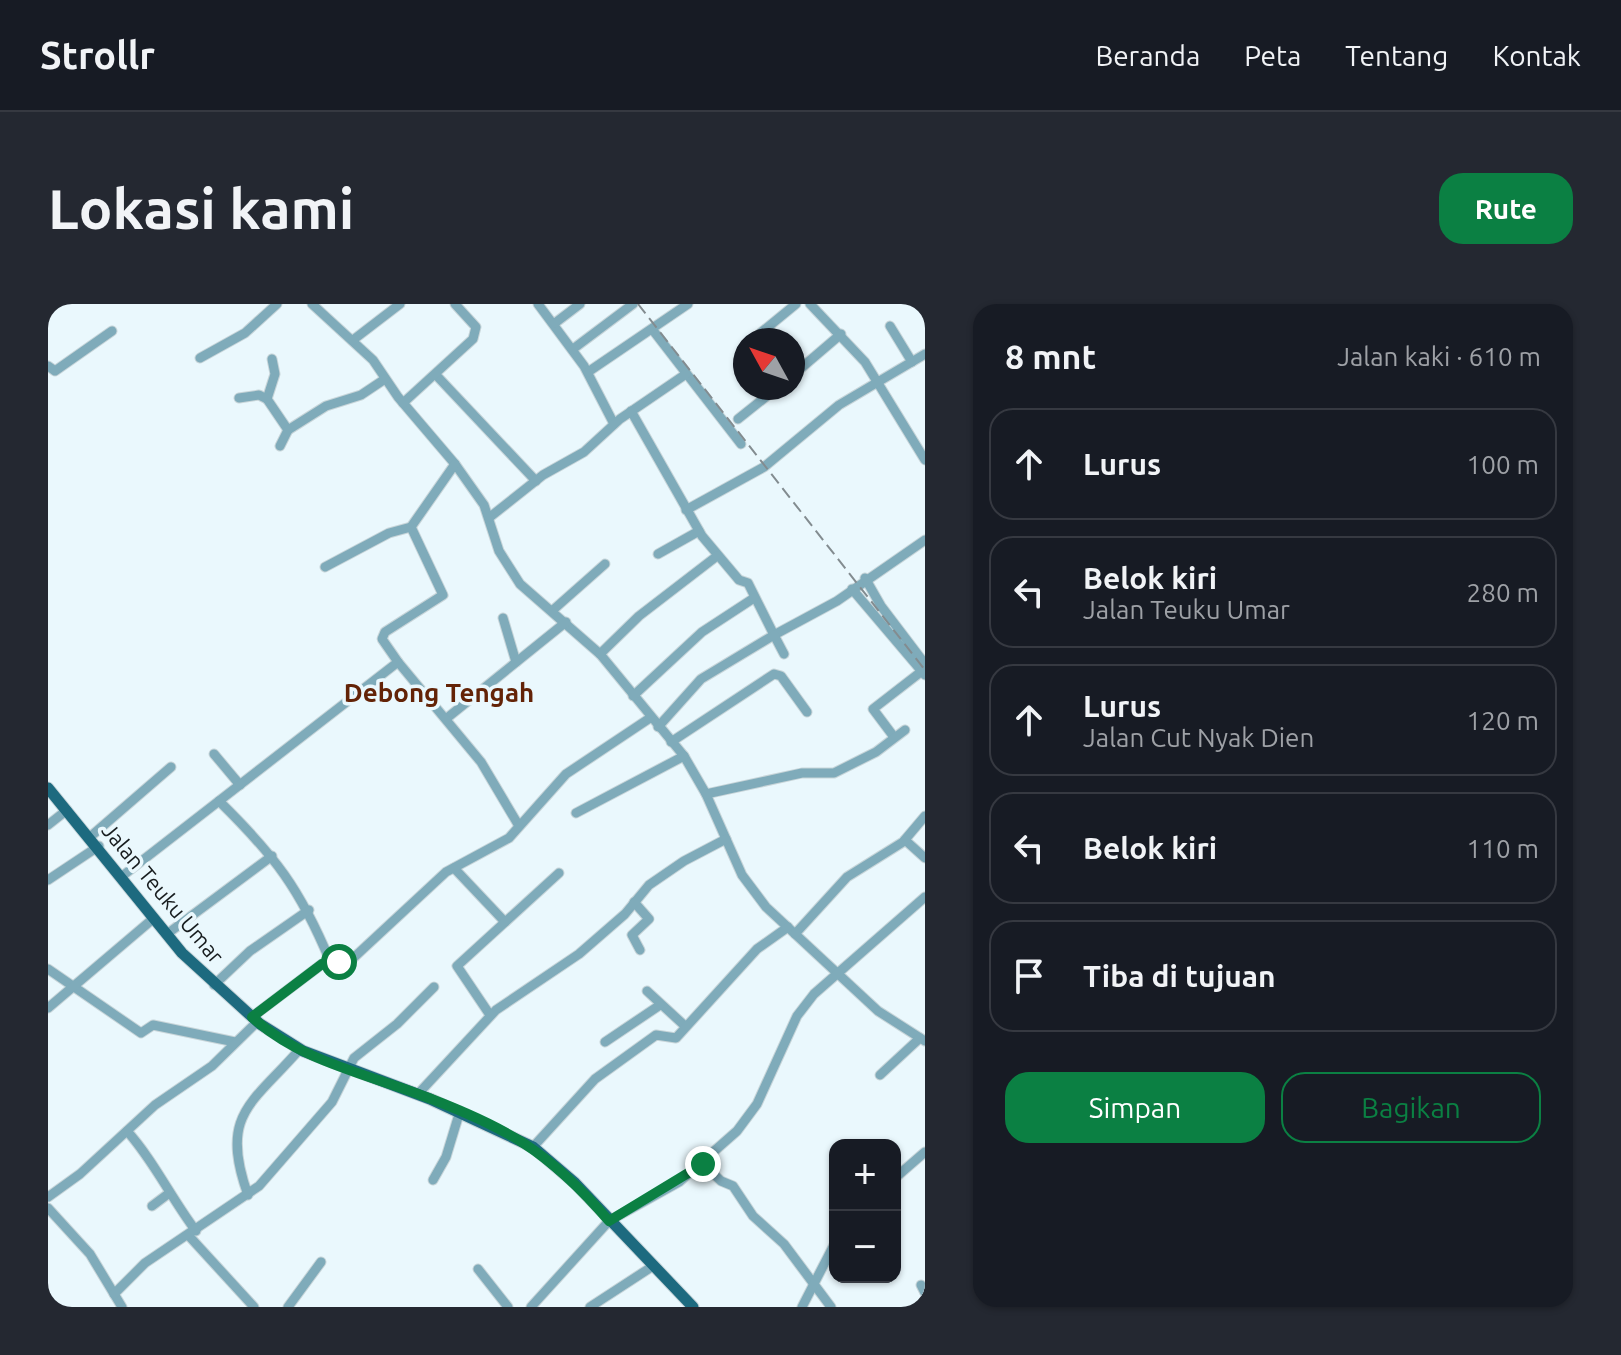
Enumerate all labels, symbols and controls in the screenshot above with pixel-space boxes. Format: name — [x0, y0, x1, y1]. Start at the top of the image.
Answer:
text: Strollr — [40, 34, 155, 76]
text: Beranda — [1095, 40, 1200, 71]
text: Peta — [1244, 40, 1301, 71]
text: Tentang — [1345, 40, 1448, 71]
text: Kontak — [1492, 40, 1581, 71]
button: Rute — [1439, 173, 1573, 244]
text: Lokasi kami — [48, 177, 354, 240]
north arrow — [733, 328, 805, 400]
text: 8 mnt — [1005, 337, 1096, 375]
text: Jalan kaki · 610 m — [1337, 342, 1541, 371]
icon: ahead — [1007, 442, 1051, 486]
text: Lurus — [1083, 447, 1161, 481]
text: 100 m — [1467, 450, 1539, 479]
text: Belok kiri — [1083, 561, 1217, 595]
icon: left — [1007, 570, 1051, 614]
text: 280 m — [1467, 578, 1539, 607]
text: Jalan Teuku Umar — [1083, 595, 1290, 624]
district label: Debong Tengah — [344, 678, 534, 707]
text: Lurus — [1083, 689, 1161, 723]
icon: ahead — [1007, 698, 1051, 742]
text: 120 m — [1467, 706, 1539, 735]
text: Jalan Cut Nyak Dien — [1083, 723, 1314, 752]
street label: Jalan Teuku Umar — [98, 818, 230, 968]
icon: left — [1007, 826, 1051, 870]
text: Belok kiri — [1083, 831, 1217, 865]
text: 110 m — [1467, 834, 1539, 863]
route start — [321, 944, 357, 980]
icon: arrive — [1007, 954, 1051, 998]
text: Tiba di tujuan — [1083, 959, 1276, 993]
button: Simpan — [1005, 1072, 1265, 1143]
button: Bagikan — [1281, 1072, 1541, 1143]
map controls — [829, 1139, 901, 1283]
button: + — [829, 1139, 901, 1211]
route end — [685, 1146, 721, 1182]
button: − — [829, 1211, 901, 1283]

